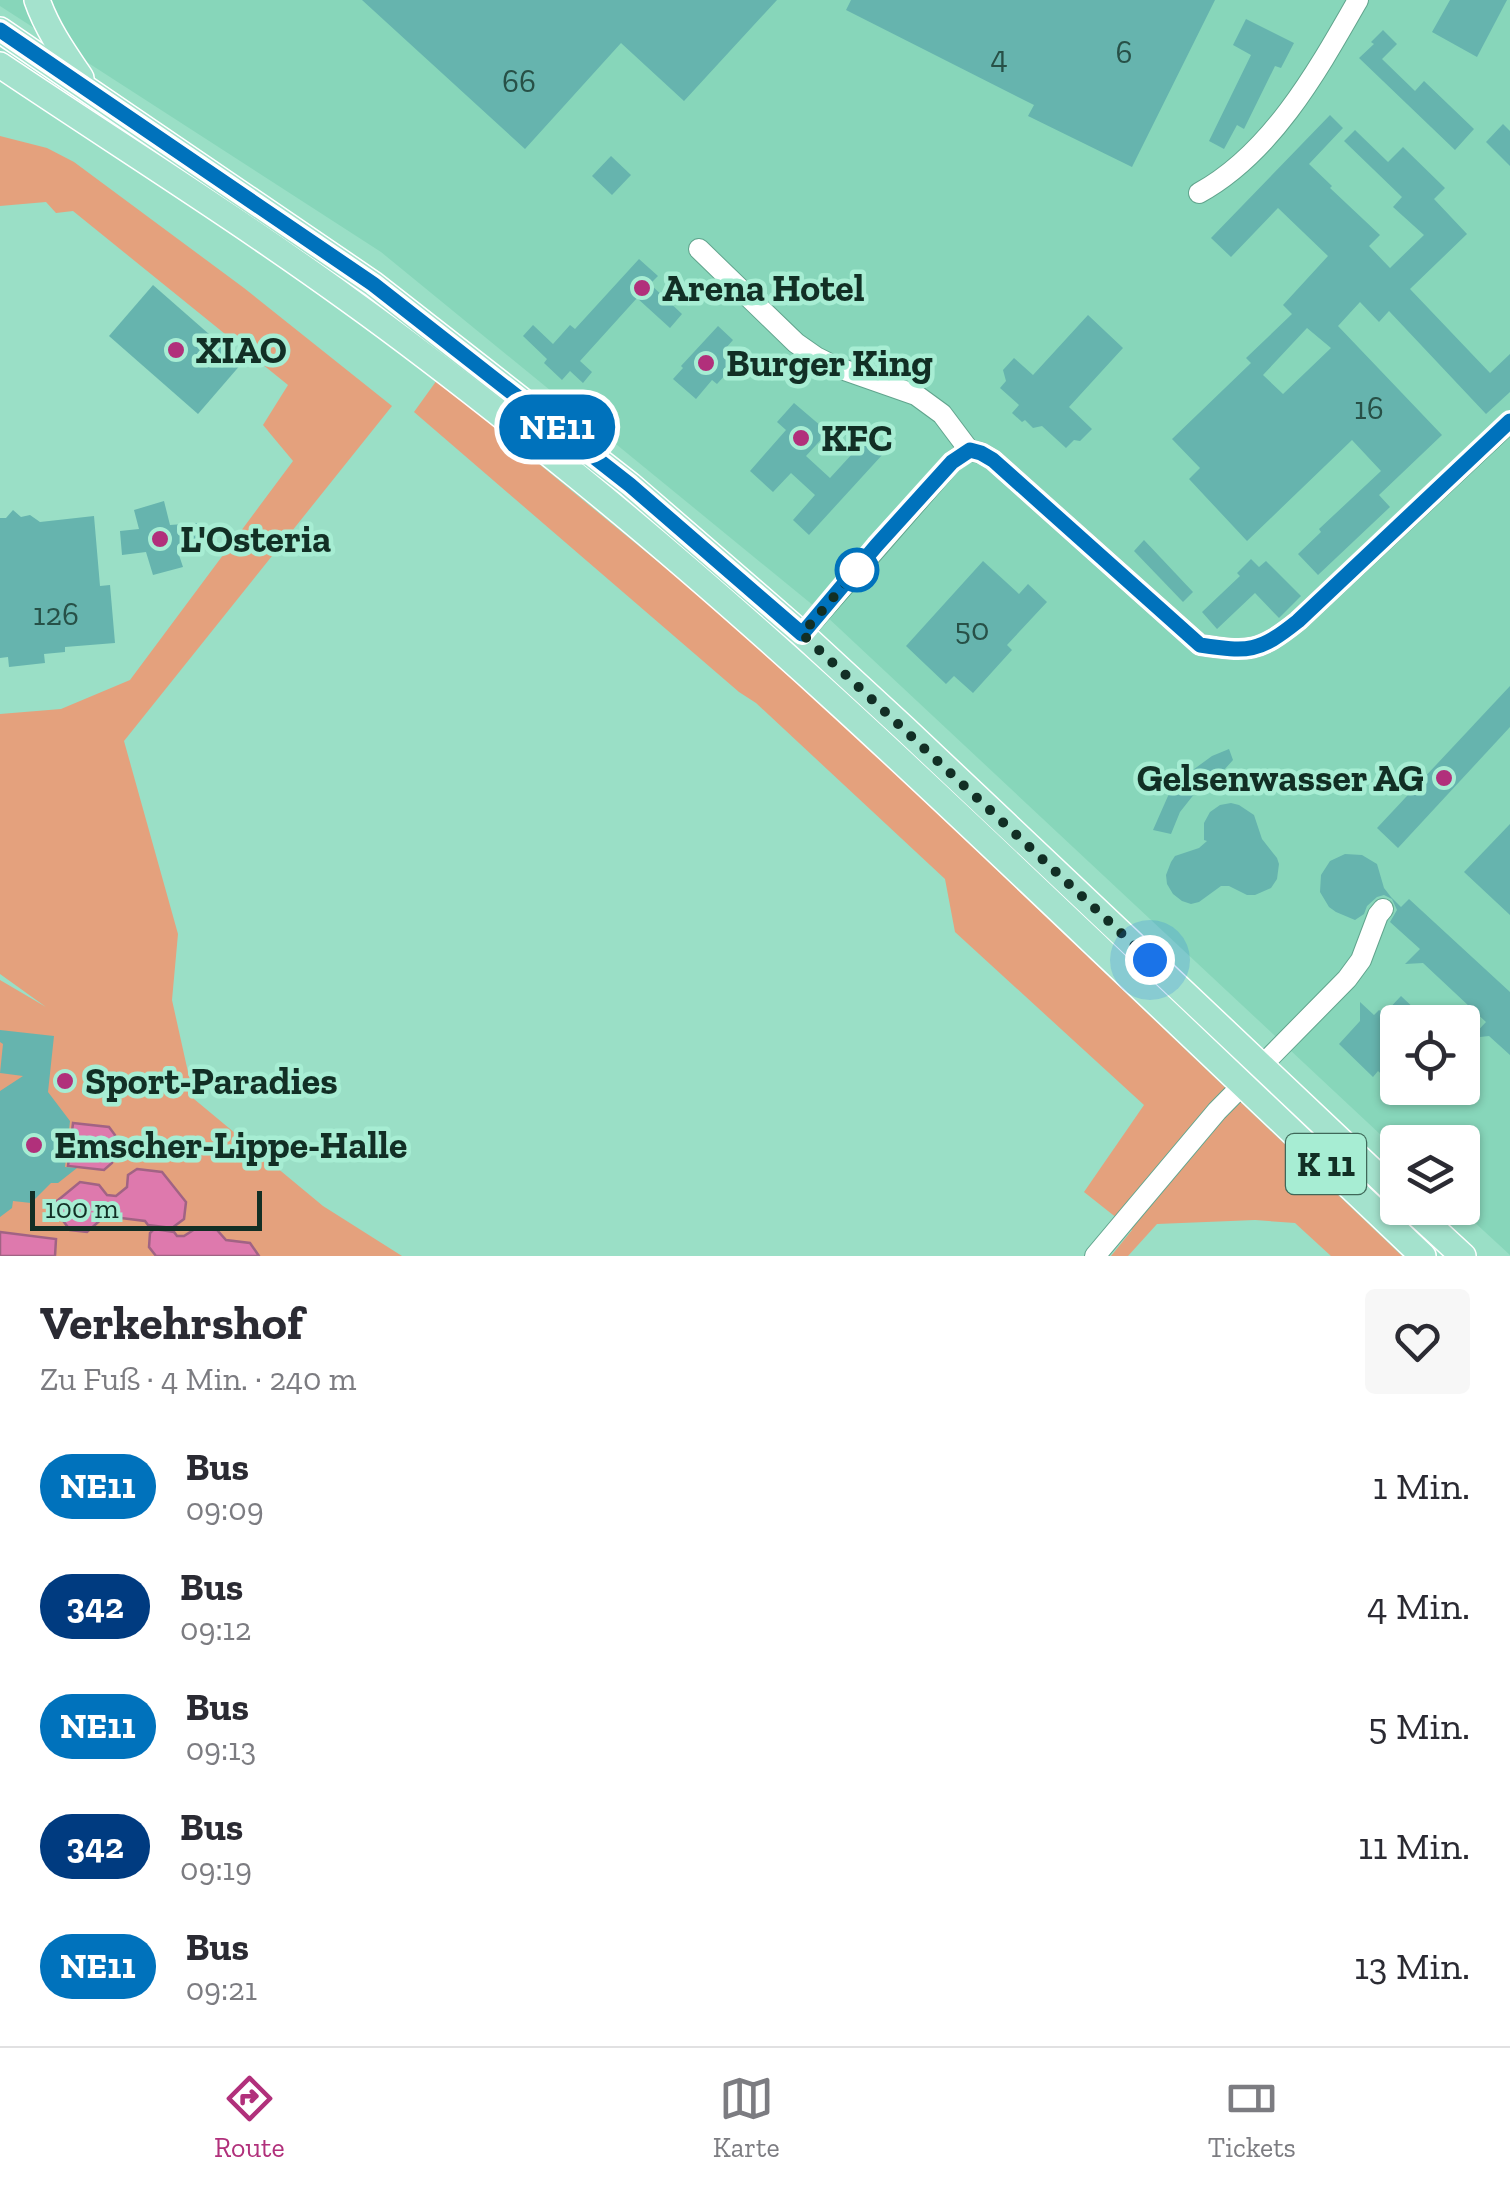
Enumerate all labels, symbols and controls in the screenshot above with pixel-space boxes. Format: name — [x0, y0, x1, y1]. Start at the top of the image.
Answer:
house number: 6 — [1116, 33, 1133, 71]
house number: 4 — [990, 38, 1008, 76]
house number: 66 — [502, 62, 536, 100]
place label: Arena Hotel — [662, 265, 865, 311]
marker: Arena Hotel — [631, 277, 653, 299]
place label: XIAO — [196, 327, 287, 373]
marker: XIAO — [165, 339, 187, 361]
place label: Burger King — [726, 340, 933, 386]
marker: Burger King — [695, 352, 717, 374]
house number: 16 — [1354, 389, 1384, 427]
line badge: NE11 — [487, 394, 627, 460]
text: NE11 — [519, 406, 595, 448]
place label: KFC — [821, 415, 893, 461]
marker: KFC — [790, 427, 812, 449]
place label: L'Osteria — [180, 516, 331, 562]
marker: L'Osteria — [149, 528, 171, 550]
unlabelled marker — [836, 549, 878, 591]
house number: 126 — [33, 595, 79, 633]
house number: 50 — [955, 610, 989, 648]
place label: Gelsenwasser AG — [1137, 755, 1424, 801]
marker: Gelsenwasser AG — [1433, 767, 1455, 789]
your location — [1125, 935, 1175, 985]
map controls — [1380, 1005, 1480, 1225]
button: locate — [1380, 1005, 1480, 1105]
place label: Sport-Paradies — [85, 1058, 338, 1104]
marker: Sport-Paradies — [54, 1070, 76, 1092]
place label: Emscher-Lippe-Halle — [54, 1122, 407, 1168]
button: layers — [1380, 1125, 1480, 1225]
marker: Emscher-Lippe-Halle — [23, 1134, 45, 1156]
road number: K 11 — [1286, 1134, 1366, 1194]
scale bar — [30, 1186, 262, 1230]
text: 100 m — [45, 1192, 119, 1225]
button: heart — [1365, 1289, 1470, 1394]
text: Verkehrshof — [40, 1294, 303, 1351]
text: Zu Fuß · 4 Min. · 240 m — [40, 1360, 356, 1398]
text: Bus — [186, 1444, 249, 1490]
text: 1 Min. — [1373, 1463, 1470, 1509]
text: NE11 — [60, 1465, 136, 1507]
text: 09:09 — [186, 1490, 264, 1528]
text: Bus — [180, 1564, 243, 1610]
text: 4 Min. — [1367, 1583, 1470, 1629]
text: 342 — [66, 1585, 124, 1627]
text: 09:12 — [180, 1610, 251, 1648]
text: Bus — [186, 1684, 249, 1730]
text: 5 Min. — [1368, 1703, 1470, 1749]
text: NE11 — [60, 1705, 136, 1747]
text: 09:13 — [186, 1730, 256, 1768]
text: Bus — [180, 1804, 243, 1850]
text: 11 Min. — [1358, 1823, 1470, 1869]
text: 342 — [66, 1825, 124, 1867]
text: 09:19 — [180, 1850, 252, 1888]
text: Bus — [186, 1924, 249, 1970]
text: 13 Min. — [1354, 1943, 1470, 1989]
text: NE11 — [60, 1945, 136, 1987]
text: 09:21 — [186, 1970, 257, 2008]
tab: Route — [214, 2071, 285, 2164]
tab: Karte — [713, 2071, 780, 2164]
tab: Tickets — [1208, 2071, 1296, 2164]

